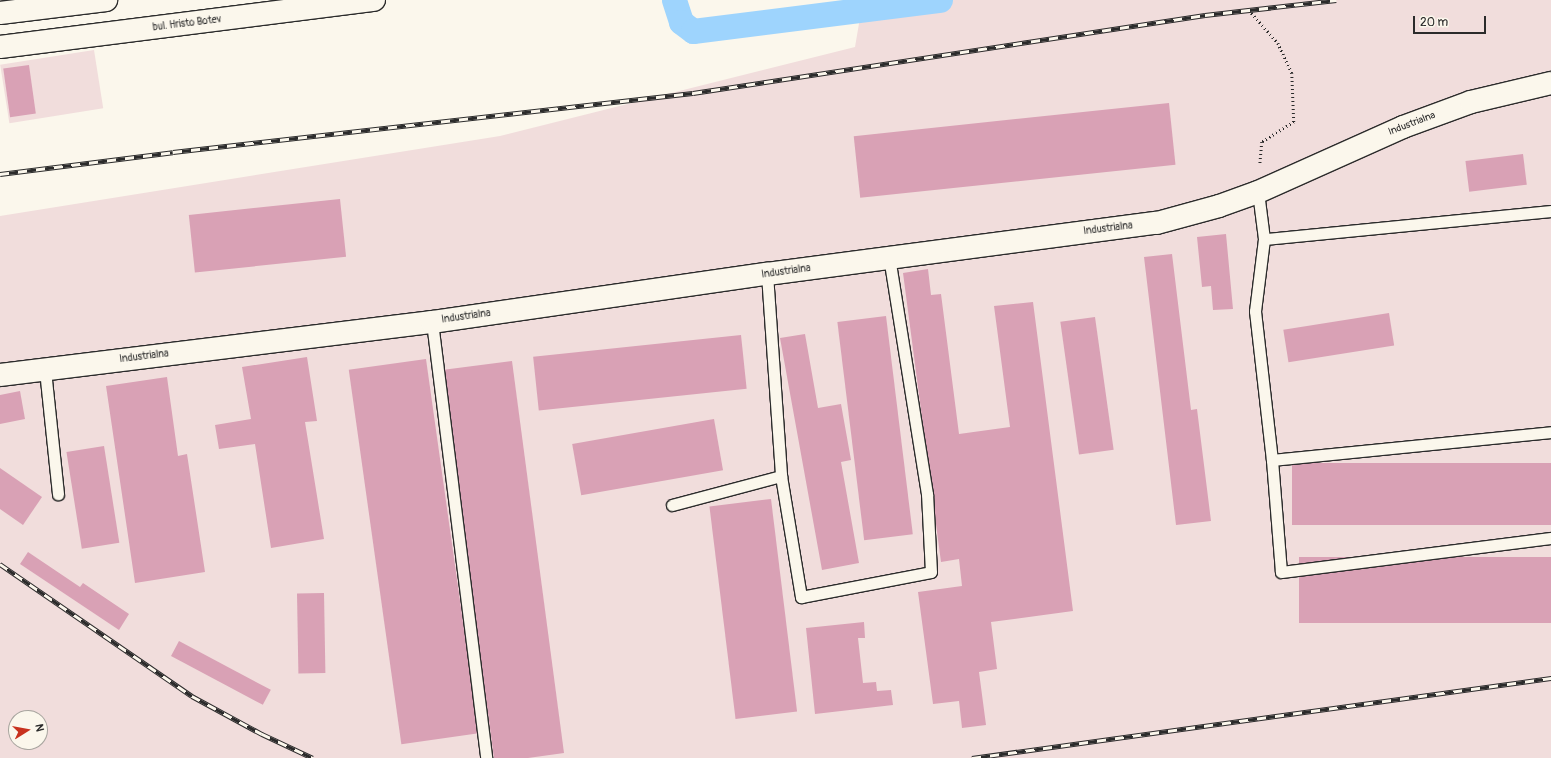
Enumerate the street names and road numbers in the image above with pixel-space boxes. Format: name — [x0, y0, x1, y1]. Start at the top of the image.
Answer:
street label: bul. Hristo Botev — [152, 14, 222, 34]
street label: Industrialna — [1387, 110, 1437, 138]
street label: Industrialna — [1083, 220, 1133, 238]
street label: Industrialna — [761, 263, 811, 281]
street label: Industrialna — [441, 308, 491, 326]
street label: Industrialna — [119, 348, 169, 366]

